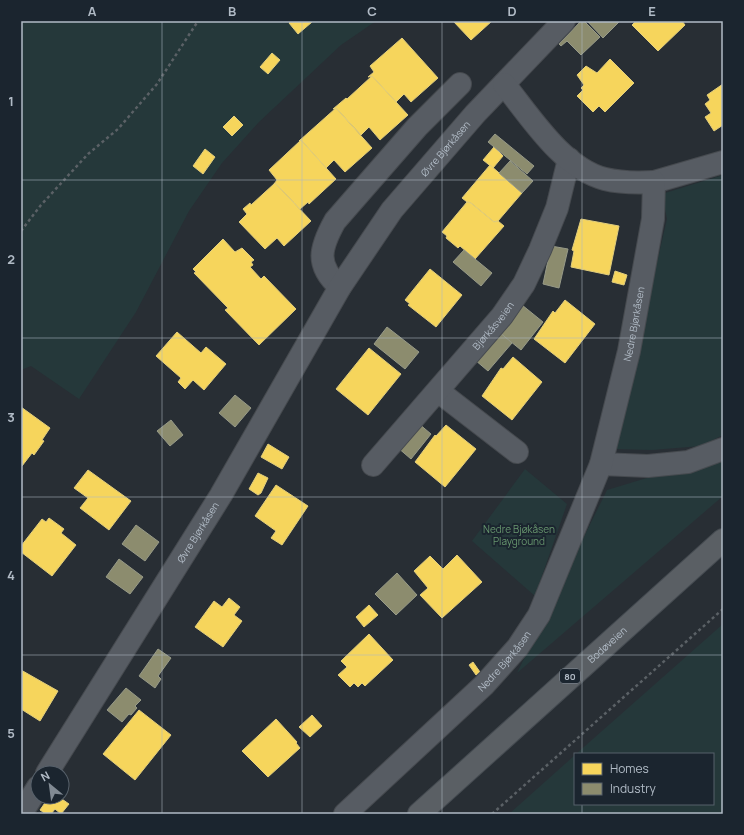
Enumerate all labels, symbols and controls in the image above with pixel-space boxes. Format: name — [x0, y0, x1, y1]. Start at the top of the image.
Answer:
text: A — [88, 2, 97, 20]
text: B — [228, 2, 236, 20]
text: C — [367, 2, 377, 20]
text: D — [507, 2, 517, 20]
text: E — [648, 2, 656, 20]
text: 1 — [8, 92, 14, 110]
street label: Øvre Bjørkåsen — [417, 118, 473, 179]
text: 2 — [7, 250, 15, 268]
street label: Nedre Bjørkåsen — [620, 285, 648, 363]
street label: Bjørkåsveien — [469, 299, 517, 353]
text: 3 — [7, 408, 15, 426]
street label: Øvre Bjørkåsen — [173, 499, 222, 565]
park label: Nedre Bjøkåsen Playground — [483, 522, 555, 548]
text: 4 — [7, 566, 15, 584]
street label: Bodøveien — [584, 623, 630, 666]
street label: Nedre Bjørkåsen — [474, 628, 534, 695]
road number: 80 — [560, 669, 580, 683]
text: 5 — [7, 724, 15, 742]
legend — [574, 753, 714, 805]
text: Homes — [610, 760, 649, 777]
north arrow — [30, 765, 70, 805]
text: N — [38, 767, 52, 784]
text: Industry — [610, 780, 656, 797]

